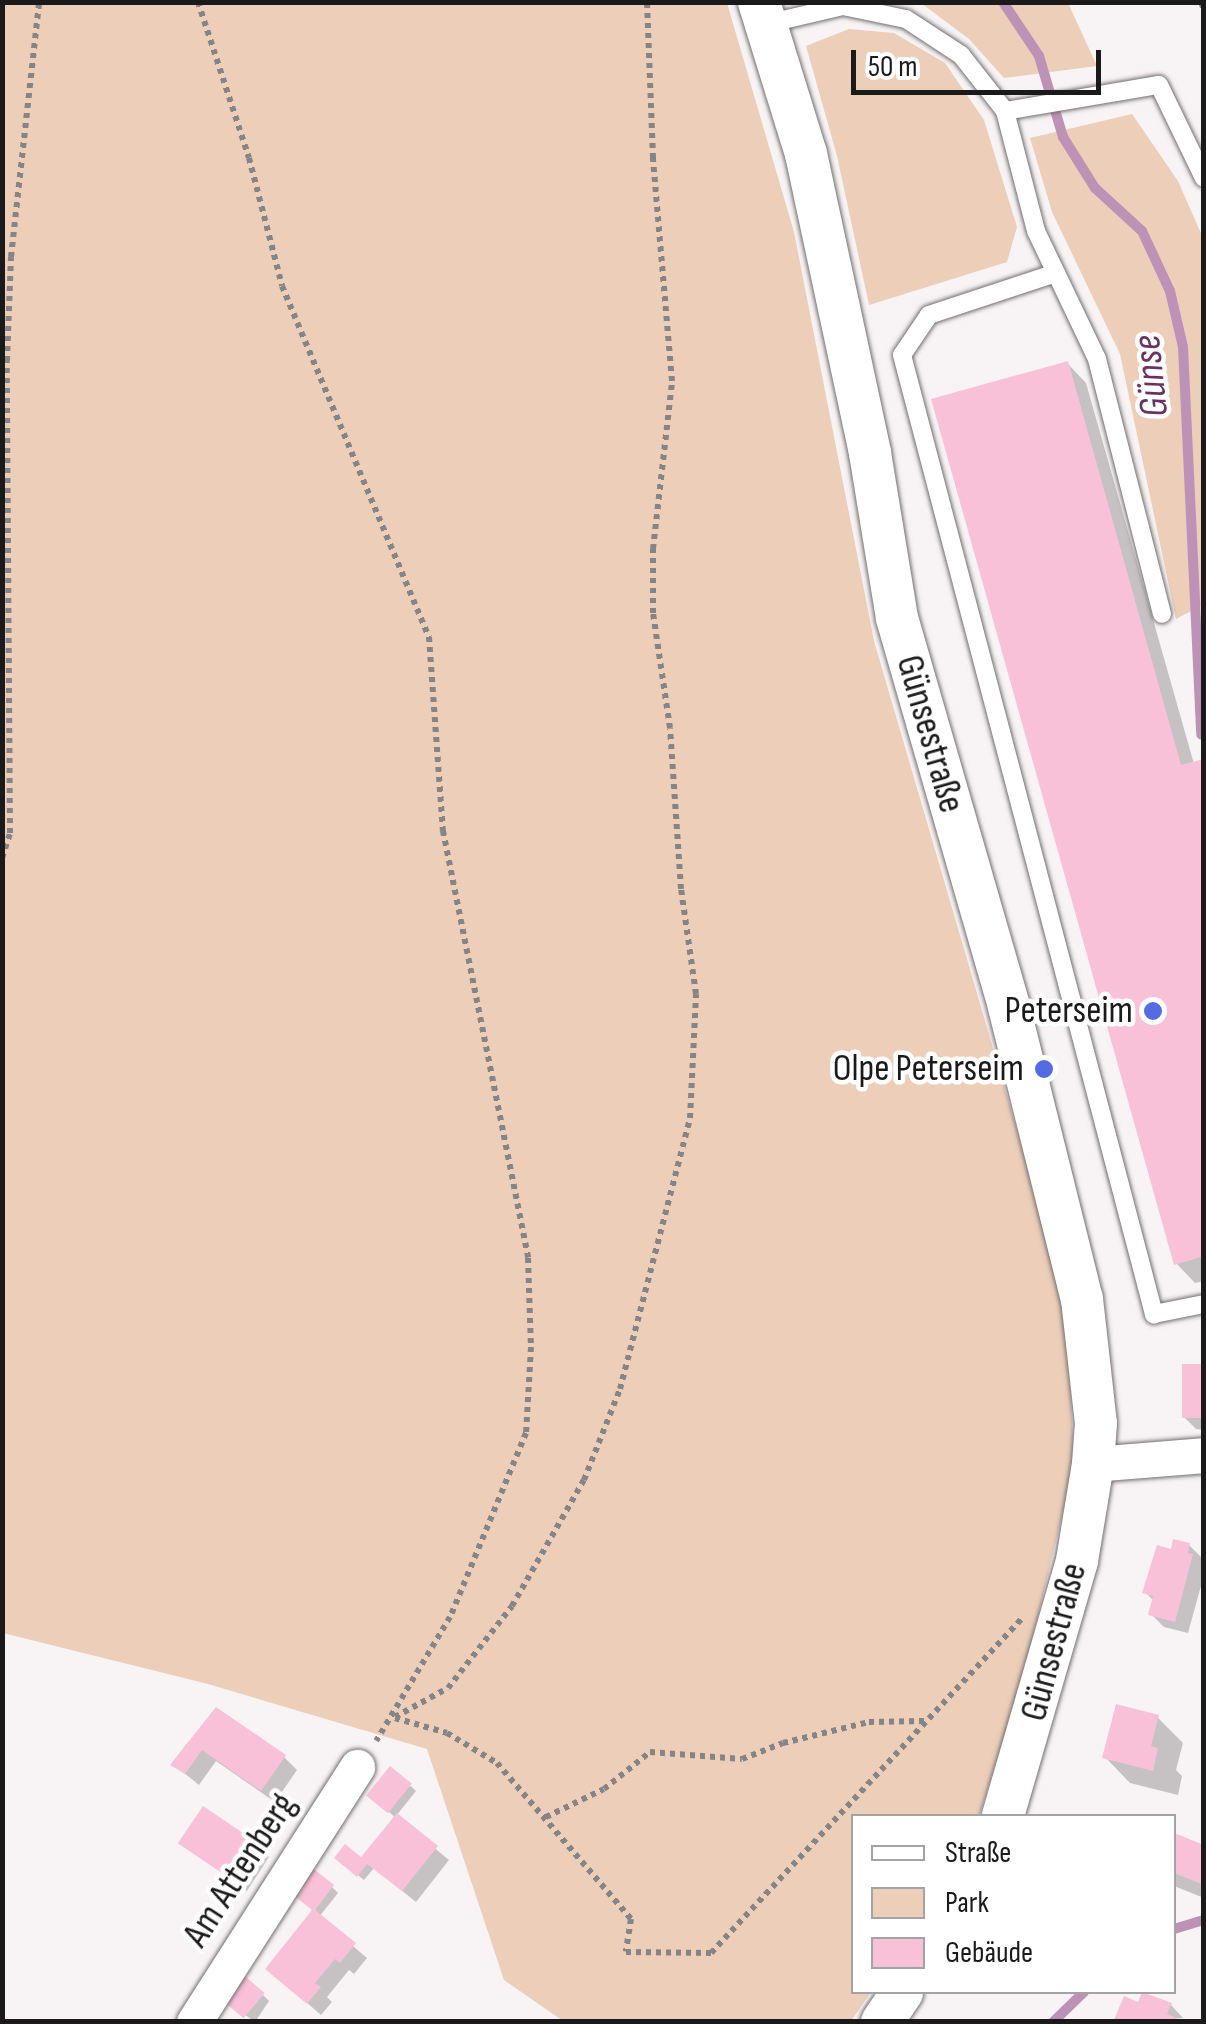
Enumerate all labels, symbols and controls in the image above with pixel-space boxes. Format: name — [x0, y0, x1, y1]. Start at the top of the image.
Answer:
scale bar — [856, 30, 1106, 92]
text: 50 m — [868, 49, 917, 85]
water label: Günse — [1123, 332, 1179, 420]
street label: Günsestraße — [886, 650, 974, 818]
place label: Peterseim — [1005, 988, 1133, 1034]
marker: Peterseim — [1142, 1000, 1164, 1022]
place label: Olpe Peterseim — [833, 1046, 1024, 1092]
marker: Olpe Peterseim — [1033, 1058, 1055, 1080]
street label: Günsestraße — [1011, 1558, 1097, 1726]
street label: Am Attenberg — [173, 1785, 307, 1955]
legend — [851, 1814, 1176, 1994]
text: Straße — [945, 1835, 1011, 1871]
text: Park — [945, 1885, 989, 1921]
text: Gebäude — [945, 1935, 1033, 1971]

